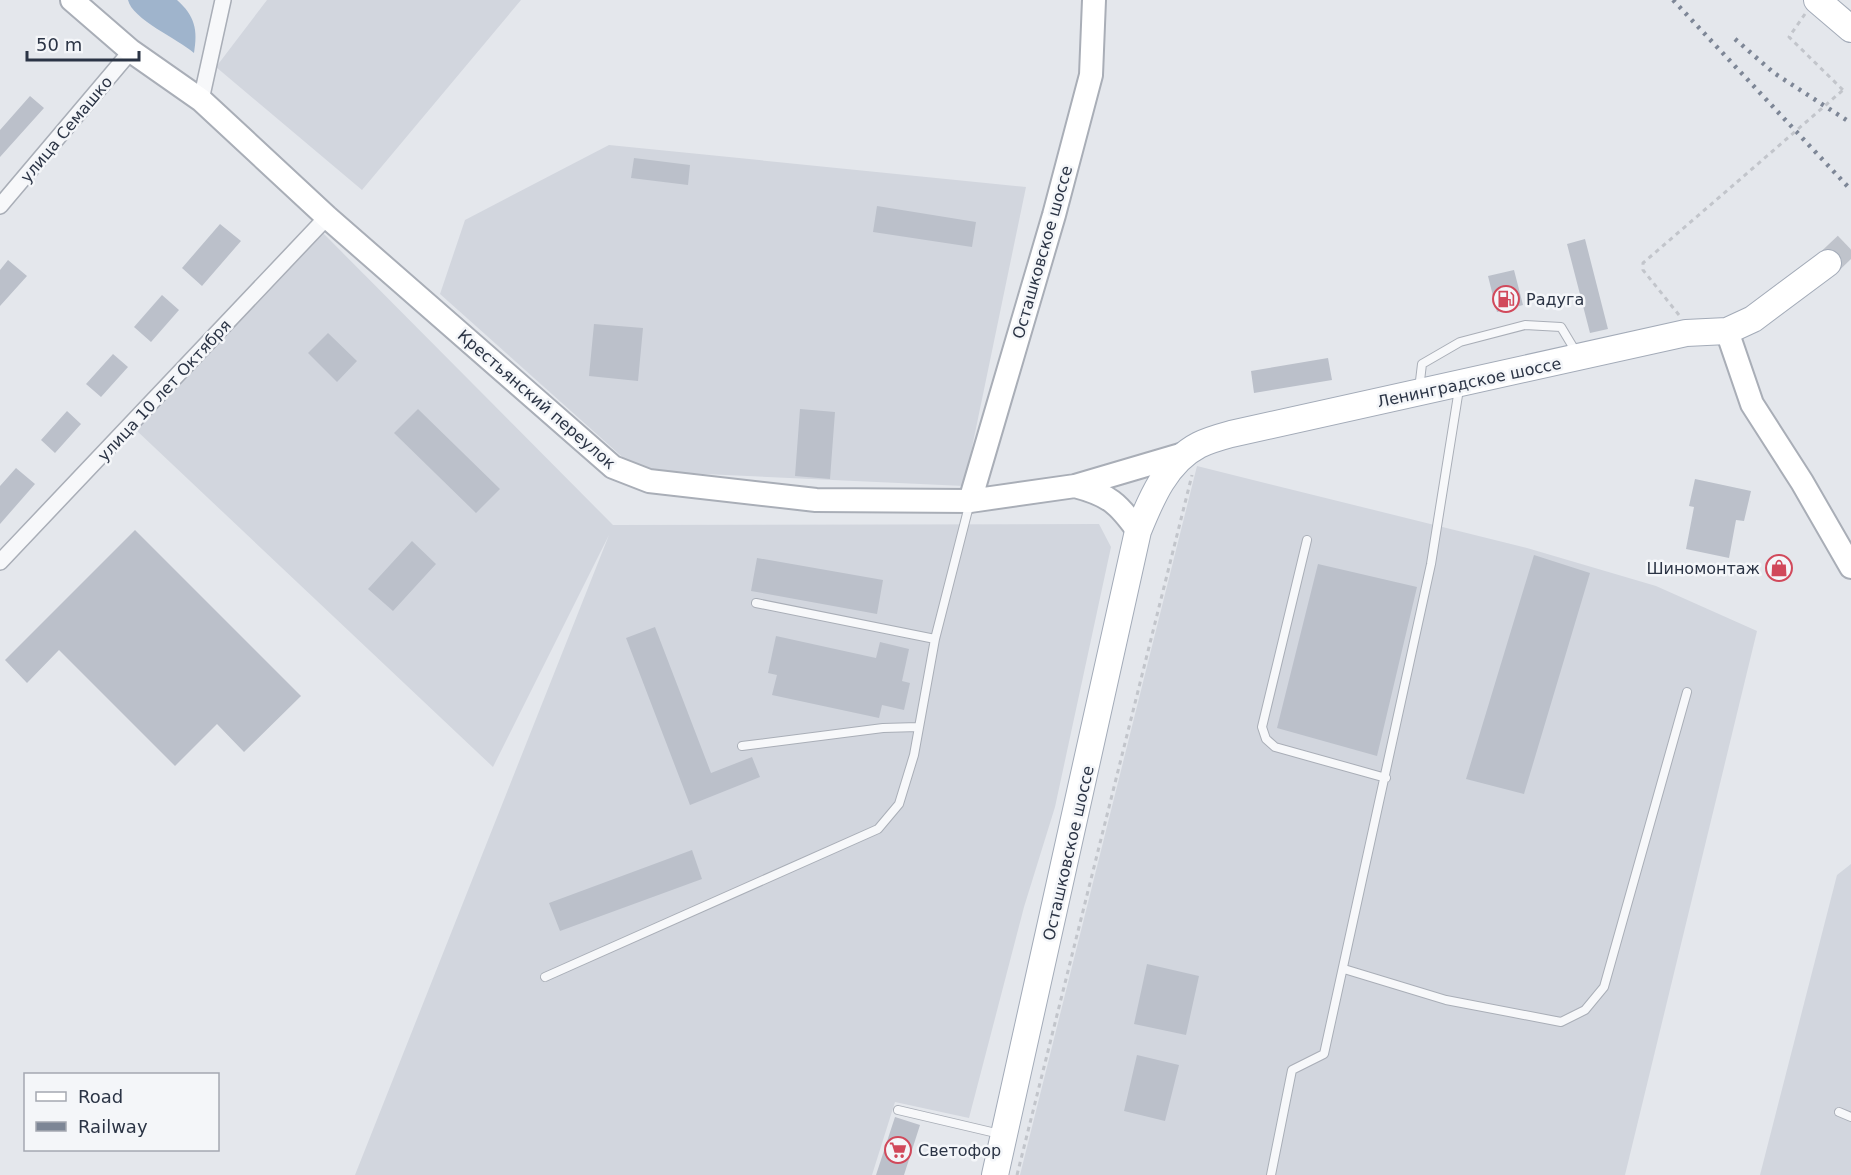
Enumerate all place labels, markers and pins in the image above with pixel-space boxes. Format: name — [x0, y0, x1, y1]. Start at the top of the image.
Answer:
fuel station icon: Радуга — [1491, 284, 1521, 314]
place label: Радуга — [1526, 290, 1584, 309]
shop icon: Шиномонтаж — [1764, 553, 1794, 583]
place label: Шиномонтаж — [1646, 559, 1760, 578]
supermarket icon: Светофор — [883, 1135, 913, 1165]
place label: Светофор — [918, 1141, 1001, 1160]

